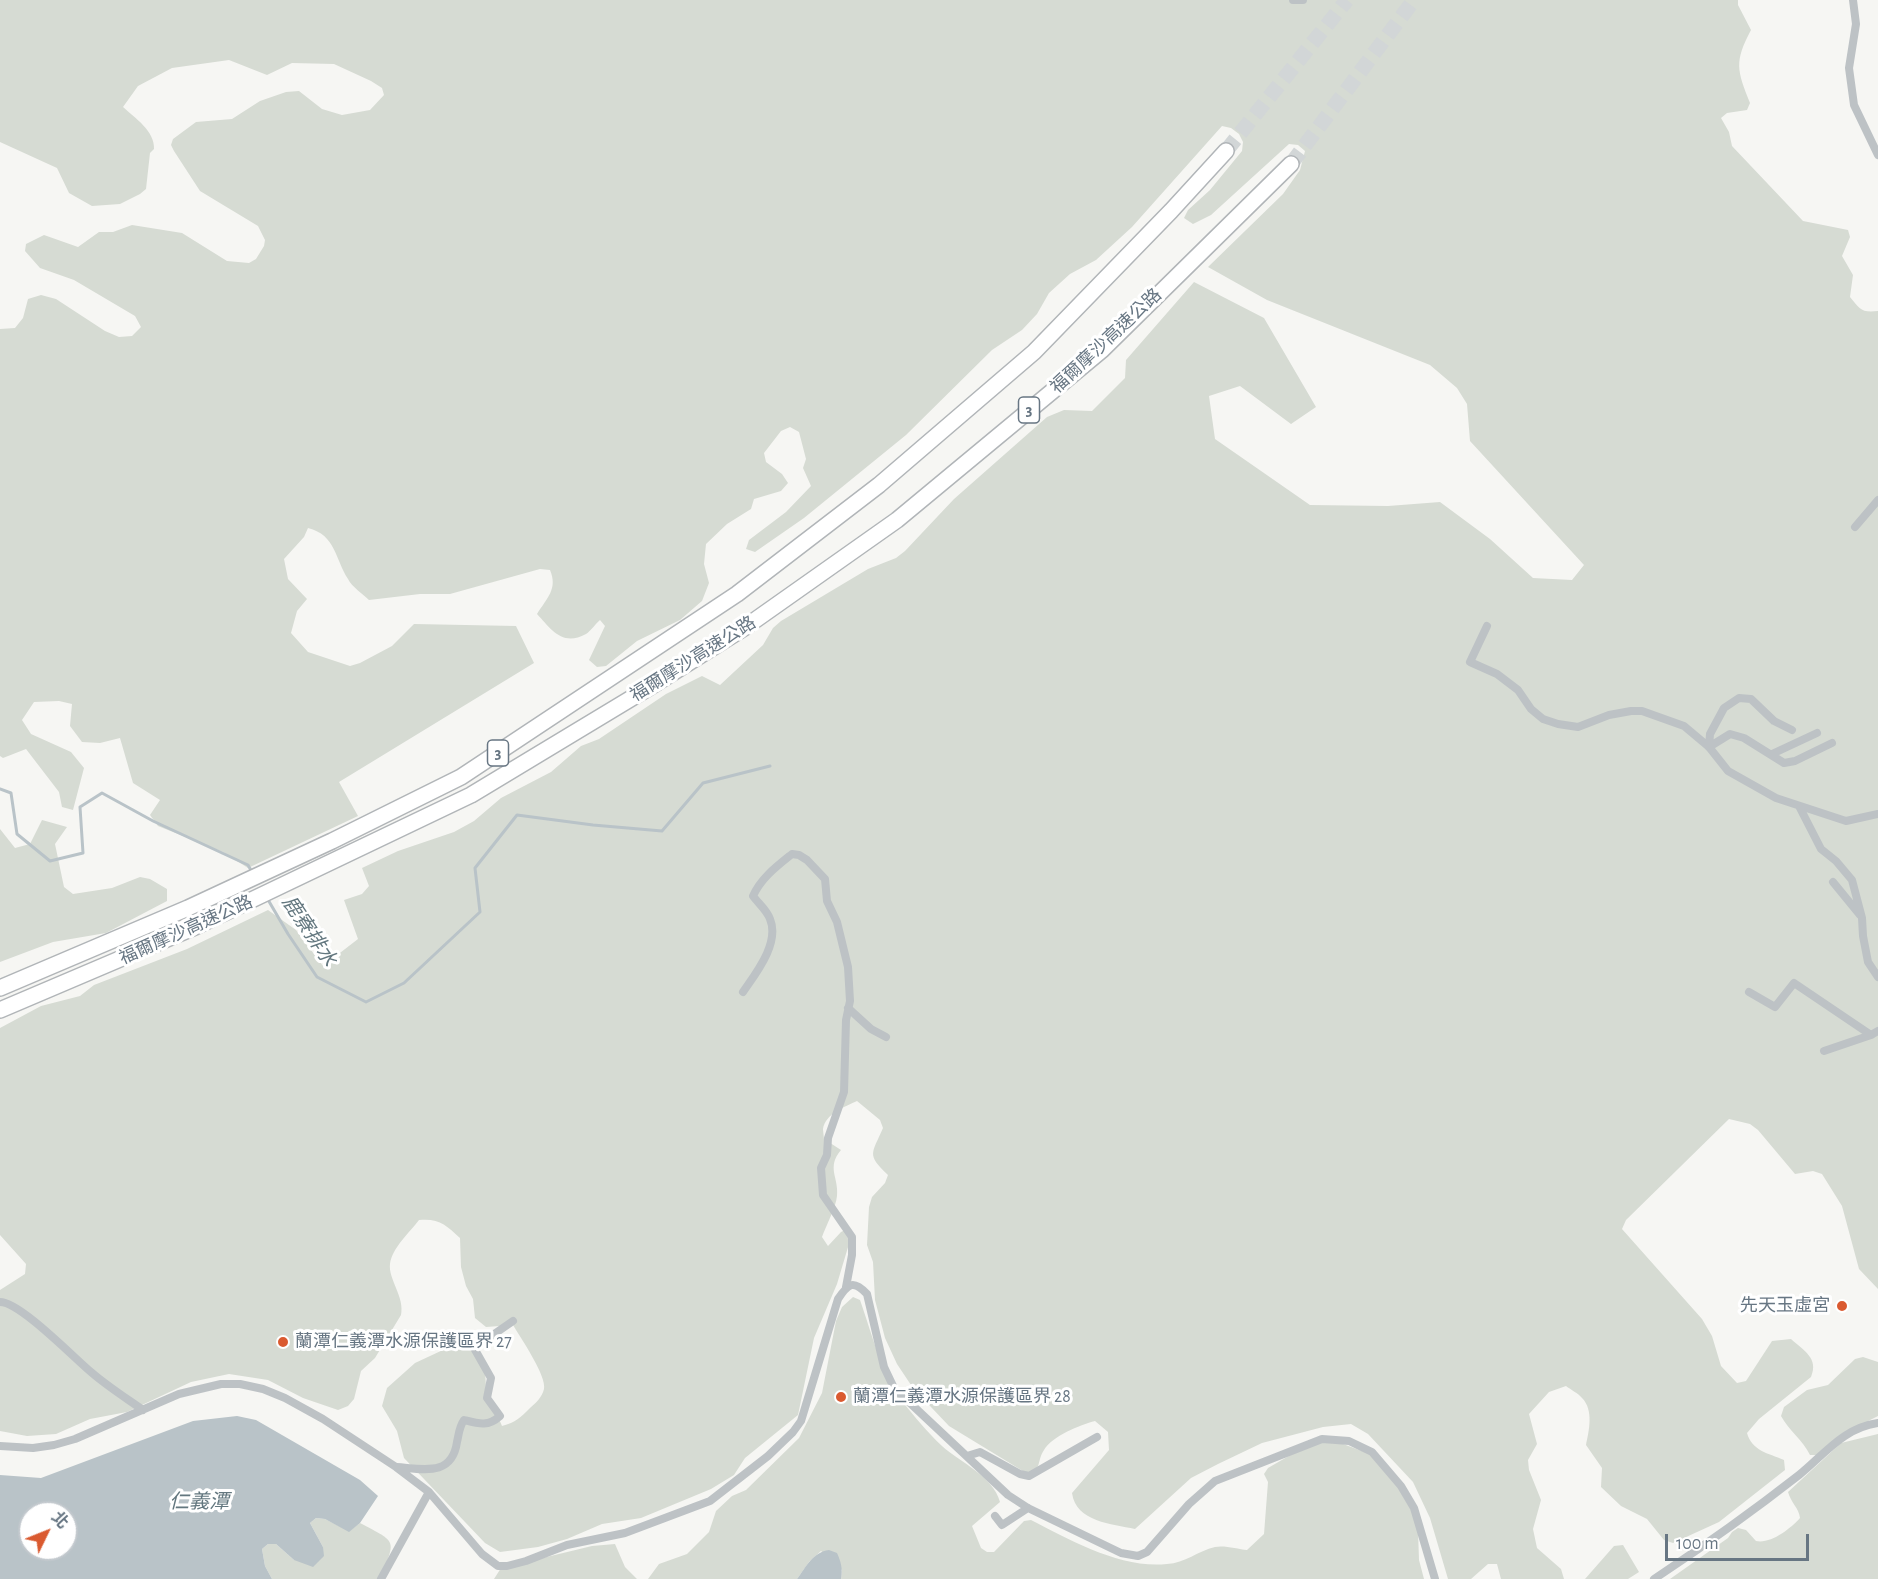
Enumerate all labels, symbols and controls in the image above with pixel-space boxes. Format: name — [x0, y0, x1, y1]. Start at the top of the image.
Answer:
street label: 福爾摩沙高速公路 — [1046, 284, 1166, 398]
road number: 3 — [1018, 397, 1040, 423]
street label: 福爾摩沙高速公路 — [626, 612, 760, 706]
road number: 3 — [488, 740, 508, 766]
street label: 福爾摩沙高速公路 — [116, 891, 256, 969]
water label: 鹿寮排水 — [277, 891, 341, 971]
place label: 先天玉虛宮 — [1740, 1295, 1830, 1317]
marker: 先天玉虛宮 — [1835, 1299, 1849, 1313]
place label: 蘭潭仁義潭水源保護區界 27 — [295, 1331, 512, 1353]
marker: 蘭潭仁義潭水源保護區界 27 — [276, 1335, 290, 1349]
place label: 蘭潭仁義潭水源保護區界 28 — [853, 1386, 1071, 1408]
marker: 蘭潭仁義潭水源保護區界 28 — [834, 1390, 848, 1404]
water label: 仁義潭 — [169, 1490, 229, 1514]
north arrow — [18, 1501, 78, 1561]
text: 北 — [48, 1509, 71, 1531]
scale bar — [1668, 1522, 1812, 1560]
text: 100 m — [1676, 1535, 1719, 1553]

